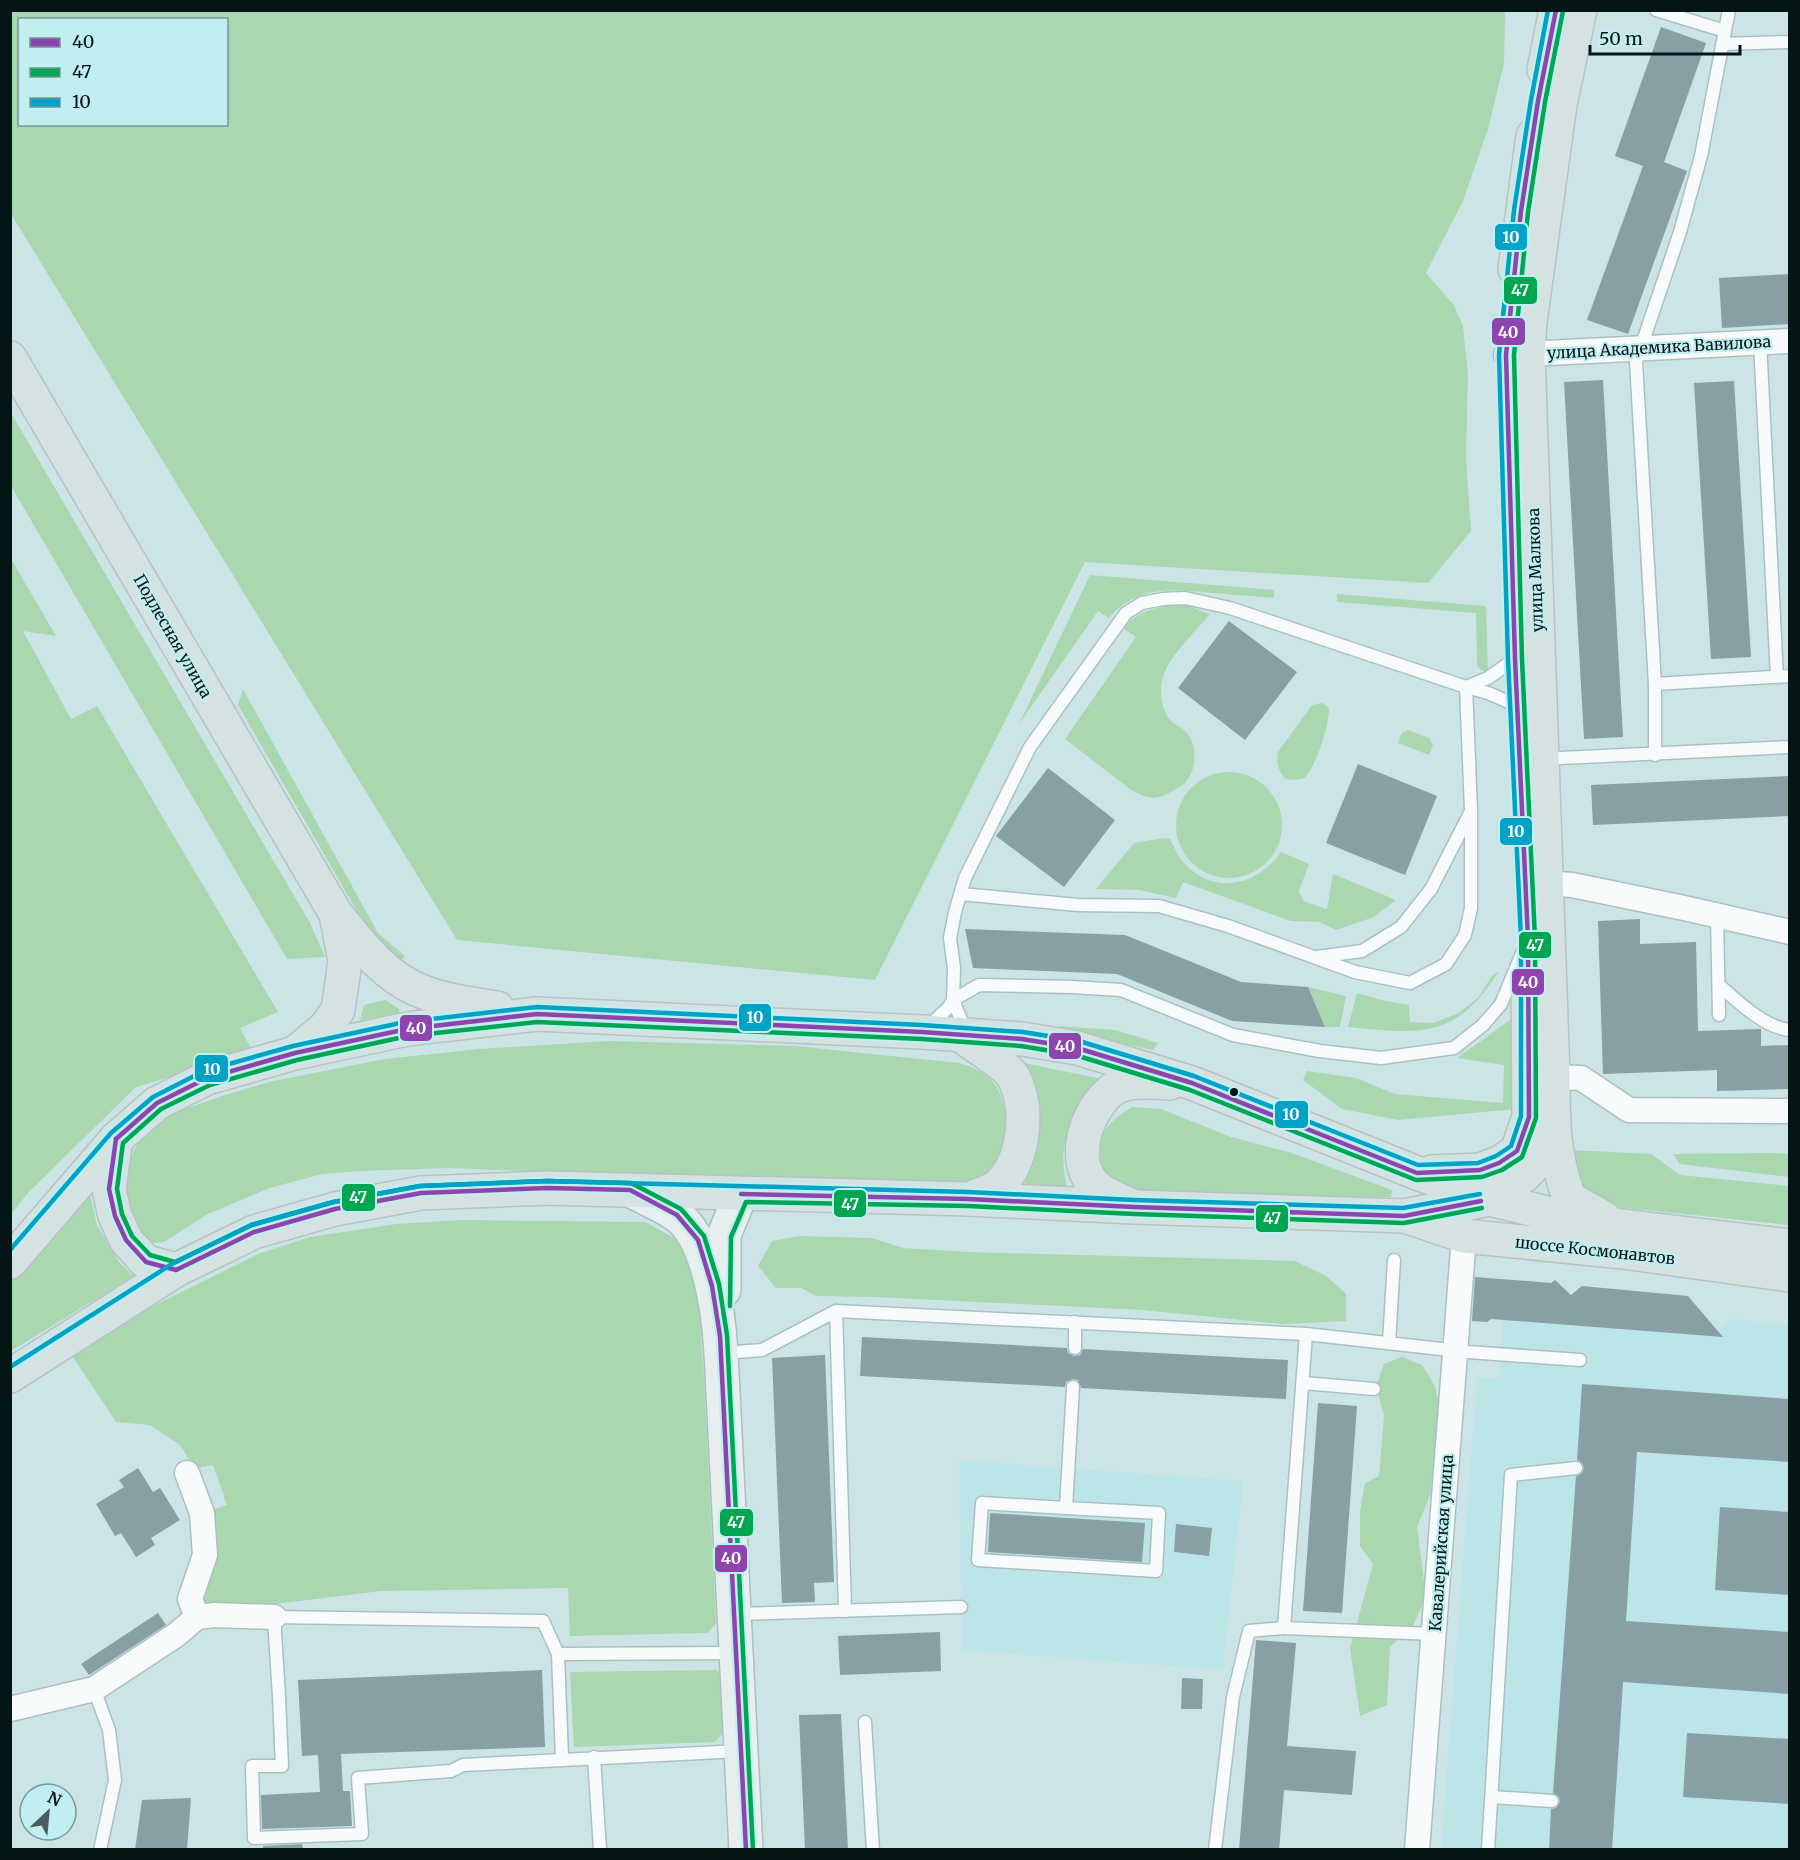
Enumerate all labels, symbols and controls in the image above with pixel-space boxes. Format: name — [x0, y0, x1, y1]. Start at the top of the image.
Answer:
legend — [18, 18, 228, 126]
scale bar — [1590, 18, 1740, 56]
text: 50 m — [1599, 27, 1643, 50]
text: 40 — [72, 30, 94, 53]
text: 47 — [72, 60, 92, 83]
text: 10 — [72, 90, 91, 113]
line badge: 10 — [1494, 223, 1528, 251]
text: 10 — [1502, 227, 1520, 247]
line badge: 47 — [1503, 276, 1538, 305]
text: 47 — [1511, 280, 1529, 300]
line badge: 40 — [1491, 317, 1526, 346]
text: 40 — [1498, 322, 1518, 342]
street label: улица Академика Вавилова — [1546, 331, 1772, 363]
street label: улица Малкова — [1523, 507, 1547, 632]
street label: Подлесная улица — [129, 571, 217, 702]
line badge: 10 — [1499, 817, 1533, 846]
text: 10 — [1507, 821, 1525, 841]
line badge: 47 — [1518, 931, 1552, 959]
text: 47 — [1526, 935, 1544, 955]
line badge: 40 — [1511, 968, 1545, 996]
text: 40 — [1518, 972, 1538, 992]
line badge: 10 — [738, 1003, 772, 1032]
text: 10 — [746, 1007, 764, 1027]
line badge: 40 — [399, 1014, 433, 1042]
text: 40 — [406, 1018, 426, 1038]
line badge: 40 — [1048, 1032, 1082, 1060]
text: 40 — [1055, 1036, 1075, 1056]
line badge: 10 — [194, 1054, 229, 1083]
text: 10 — [203, 1059, 221, 1079]
unlabelled marker — [1228, 1086, 1240, 1098]
line badge: 10 — [1274, 1100, 1309, 1129]
text: 10 — [1282, 1104, 1300, 1124]
line badge: 47 — [341, 1183, 376, 1212]
text: 47 — [349, 1187, 367, 1207]
line badge: 47 — [833, 1189, 867, 1218]
text: 47 — [841, 1194, 859, 1214]
line badge: 47 — [1255, 1204, 1289, 1233]
text: 47 — [1263, 1208, 1281, 1228]
street label: шоссе Космонавтов — [1514, 1232, 1676, 1268]
street label: Кавалерийская улица — [1425, 1453, 1457, 1632]
line badge: 47 — [719, 1508, 754, 1537]
text: 47 — [727, 1512, 745, 1532]
line badge: 40 — [714, 1544, 748, 1573]
text: 40 — [721, 1548, 741, 1568]
north arrow — [18, 1782, 78, 1842]
text: N — [45, 1787, 65, 1810]

